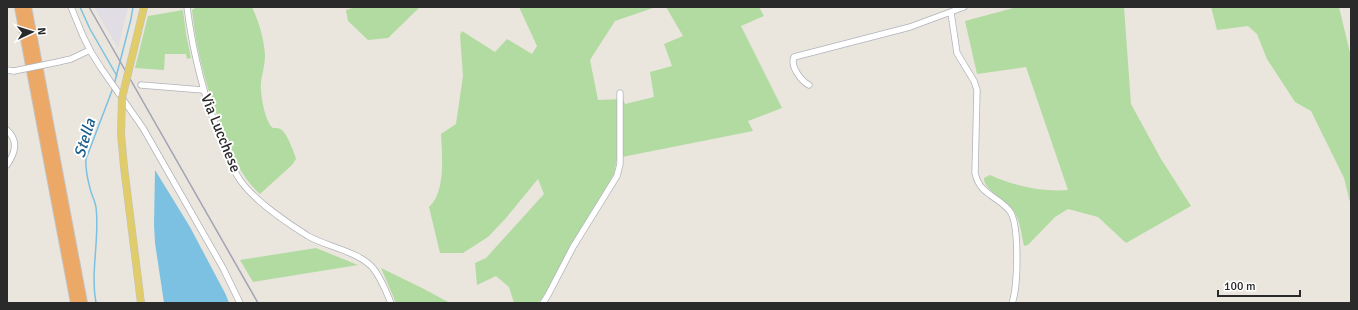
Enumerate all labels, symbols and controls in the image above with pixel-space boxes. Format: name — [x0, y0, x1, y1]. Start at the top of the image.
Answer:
north arrow — [12, 12, 52, 52]
text: N — [35, 27, 48, 36]
street label: Via Lucchese — [197, 91, 245, 175]
water label: Stella — [70, 116, 101, 160]
scale bar — [1218, 272, 1300, 298]
text: 100 m — [1224, 279, 1256, 294]

